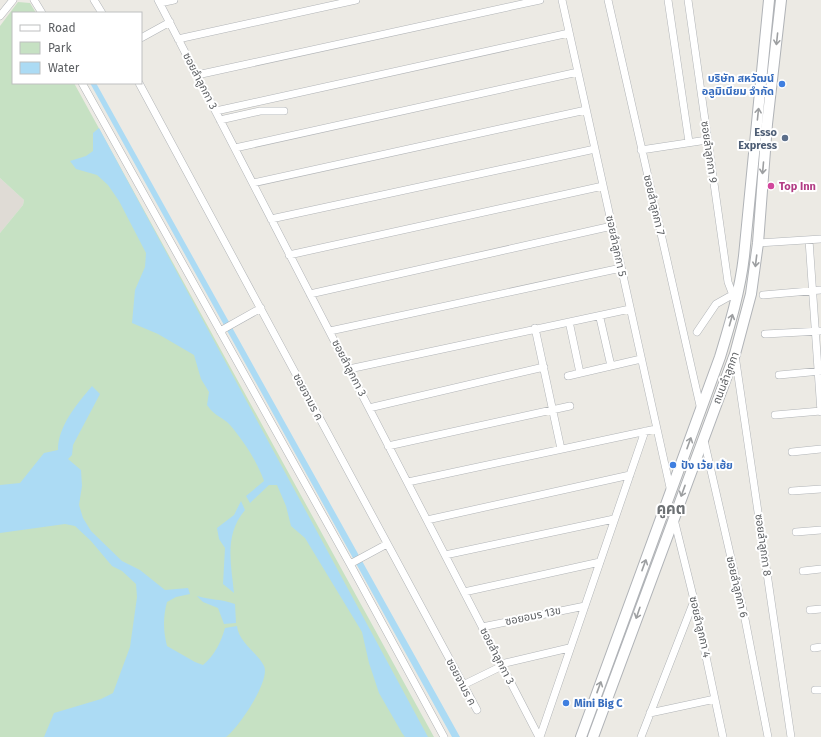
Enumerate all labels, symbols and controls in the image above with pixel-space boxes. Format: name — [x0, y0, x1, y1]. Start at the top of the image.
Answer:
legend — [12, 12, 142, 84]
text: Road — [48, 21, 76, 35]
one-way arrow — [773, 32, 780, 45]
text: Park — [48, 41, 72, 55]
street label: ซอยลำลูกกา 3 — [180, 50, 220, 112]
text: Water — [48, 61, 80, 75]
place label: บริษัท สหวัฒน์ อลูมิเนียม จำกัด — [702, 72, 774, 98]
marker: บริษัท สหวัฒน์ อลูมิเนียม จำกัด — [777, 79, 787, 89]
one-way arrow — [754, 108, 762, 121]
street label: ซอยลำลูกกา 9 — [698, 120, 720, 184]
place label: Esso Express — [738, 126, 778, 152]
marker: Esso Express — [780, 133, 790, 143]
one-way arrow — [760, 161, 767, 174]
street label: ซอยลำลูกกา 7 — [641, 174, 667, 237]
place label: Top Inn — [779, 180, 816, 193]
marker: Top Inn — [766, 181, 776, 191]
street label: ซอยลำลูกกา 5 — [603, 214, 629, 278]
one-way arrow — [752, 254, 760, 267]
one-way arrow — [728, 314, 735, 327]
street label: ซอยลำลูกกา 3 — [329, 337, 369, 399]
street label: ถนนลำลูกกา — [710, 350, 742, 406]
street label: ซอยจามร ค — [290, 371, 326, 423]
one-way arrow — [685, 438, 693, 450]
place label: ปัง เว้ย เฮ้ย — [681, 459, 733, 472]
marker: ปัง เว้ย เฮ้ย — [668, 460, 678, 470]
one-way arrow — [679, 484, 686, 497]
district label: คูคต — [656, 500, 686, 519]
street label: ซอยลำลูกกา 8 — [752, 513, 774, 577]
street label: ซอยลำลูกกา 6 — [724, 555, 750, 619]
one-way arrow — [641, 559, 648, 572]
street label: ซอยลำลูกกา 4 — [687, 595, 713, 659]
street label: ซอยอมร 13ข — [504, 604, 562, 628]
one-way arrow — [634, 606, 641, 619]
street label: ซอยลำลูกกา 3 — [477, 625, 517, 687]
street label: ซอยจามร ค — [443, 656, 479, 708]
one-way arrow — [596, 682, 604, 694]
place label: Mini Big C — [574, 697, 623, 710]
marker: Mini Big C — [561, 698, 571, 708]

